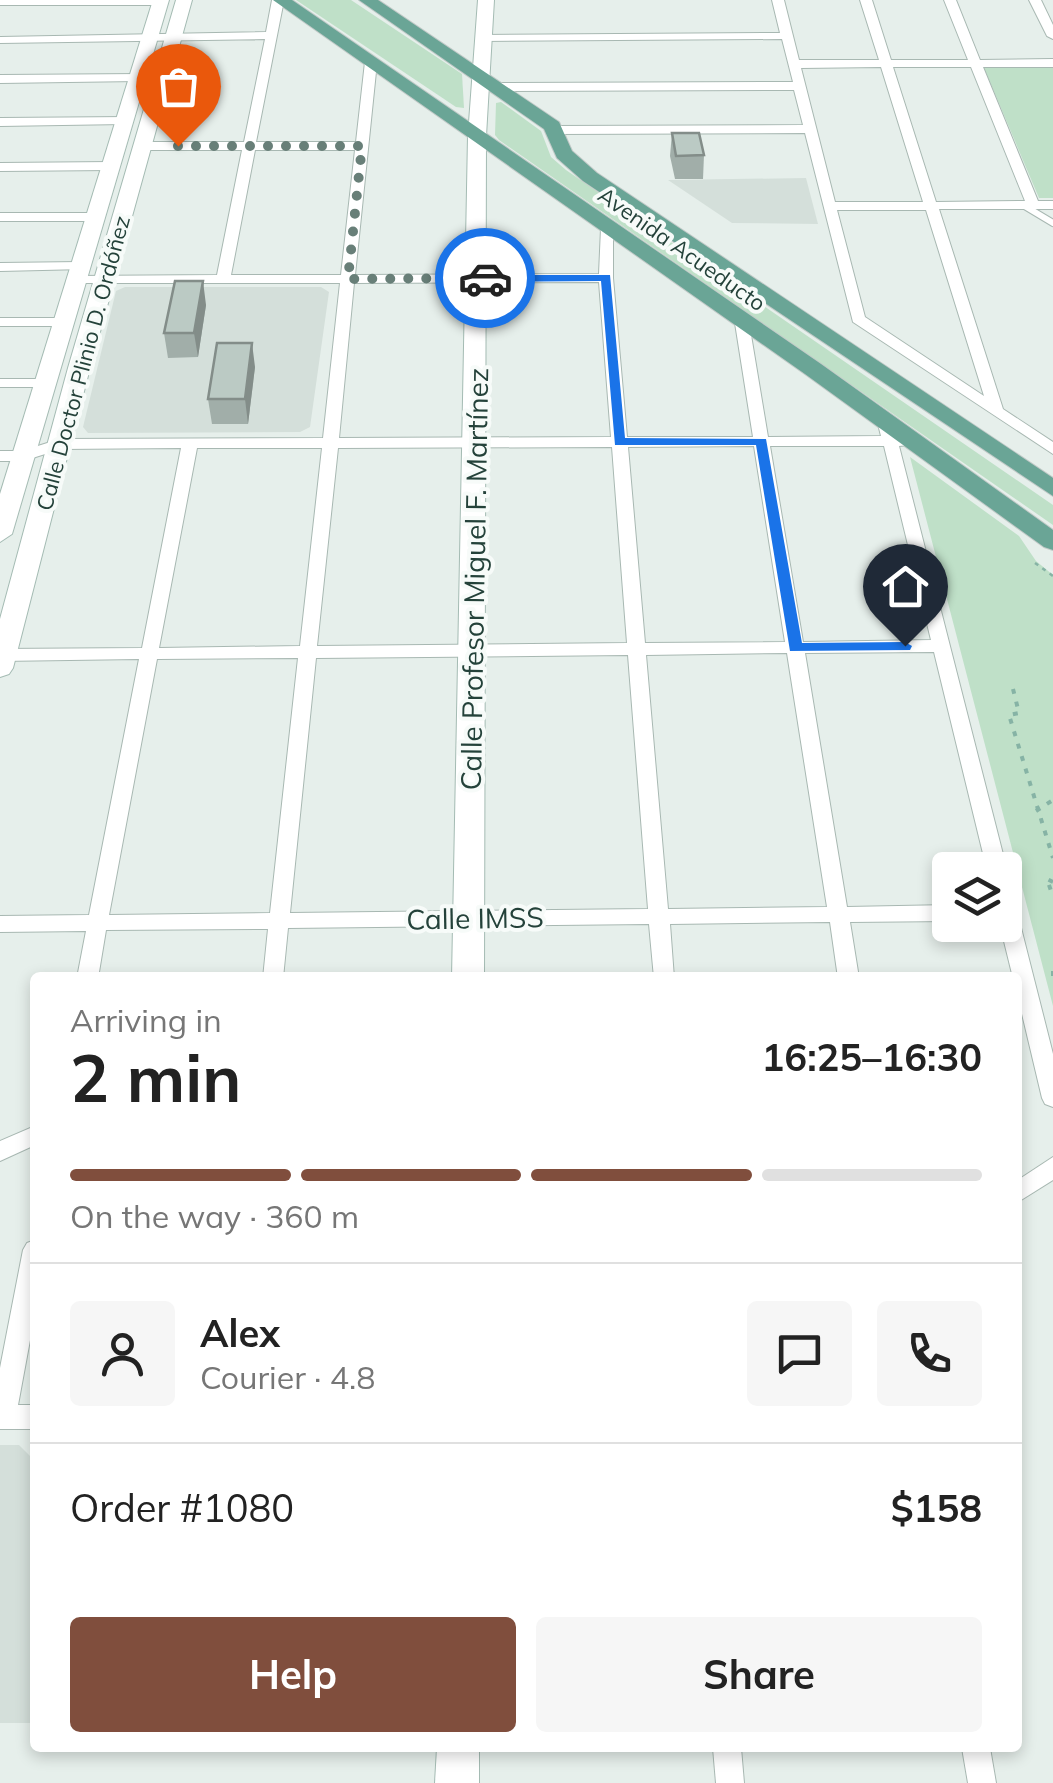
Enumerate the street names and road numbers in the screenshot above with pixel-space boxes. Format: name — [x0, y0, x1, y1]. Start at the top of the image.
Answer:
street label: Avenida Acueducto — [593, 181, 771, 317]
street label: Calle Doctor Plinio D. Ordóñez — [30, 212, 136, 514]
street label: Calle Profesor Miguel F. Martínez — [453, 367, 495, 791]
street label: Calle IMSS — [406, 899, 544, 937]

